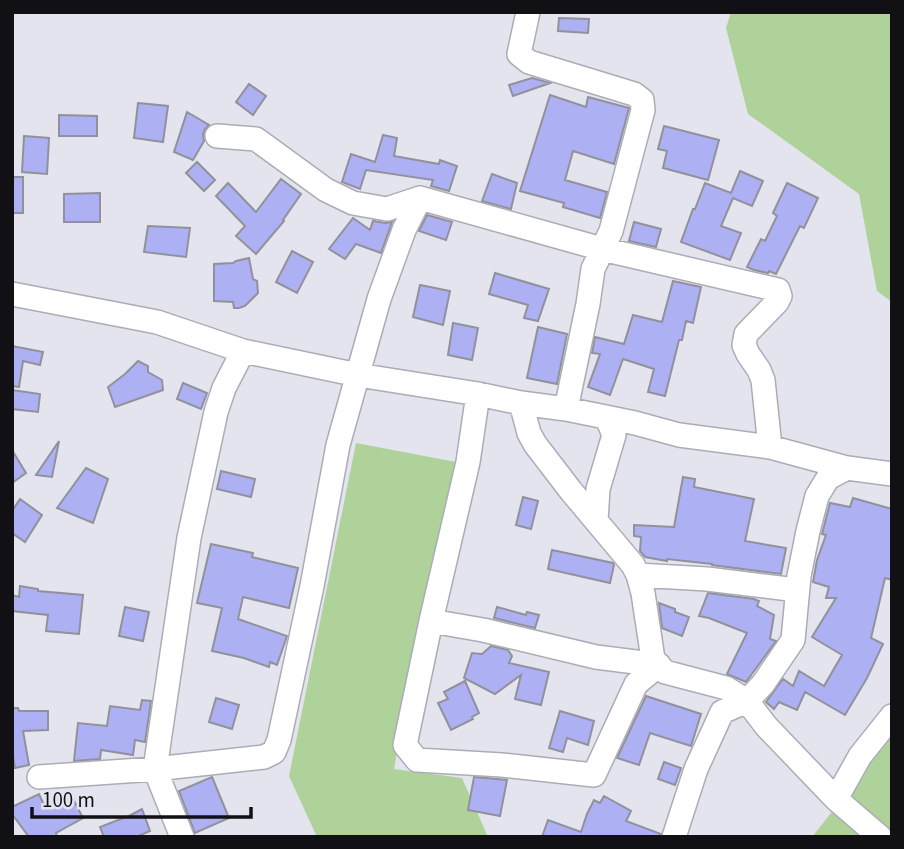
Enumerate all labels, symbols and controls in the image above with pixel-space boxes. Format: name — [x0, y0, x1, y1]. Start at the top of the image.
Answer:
scale bar — [32, 776, 250, 820]
text: 100 m — [42, 785, 95, 815]

